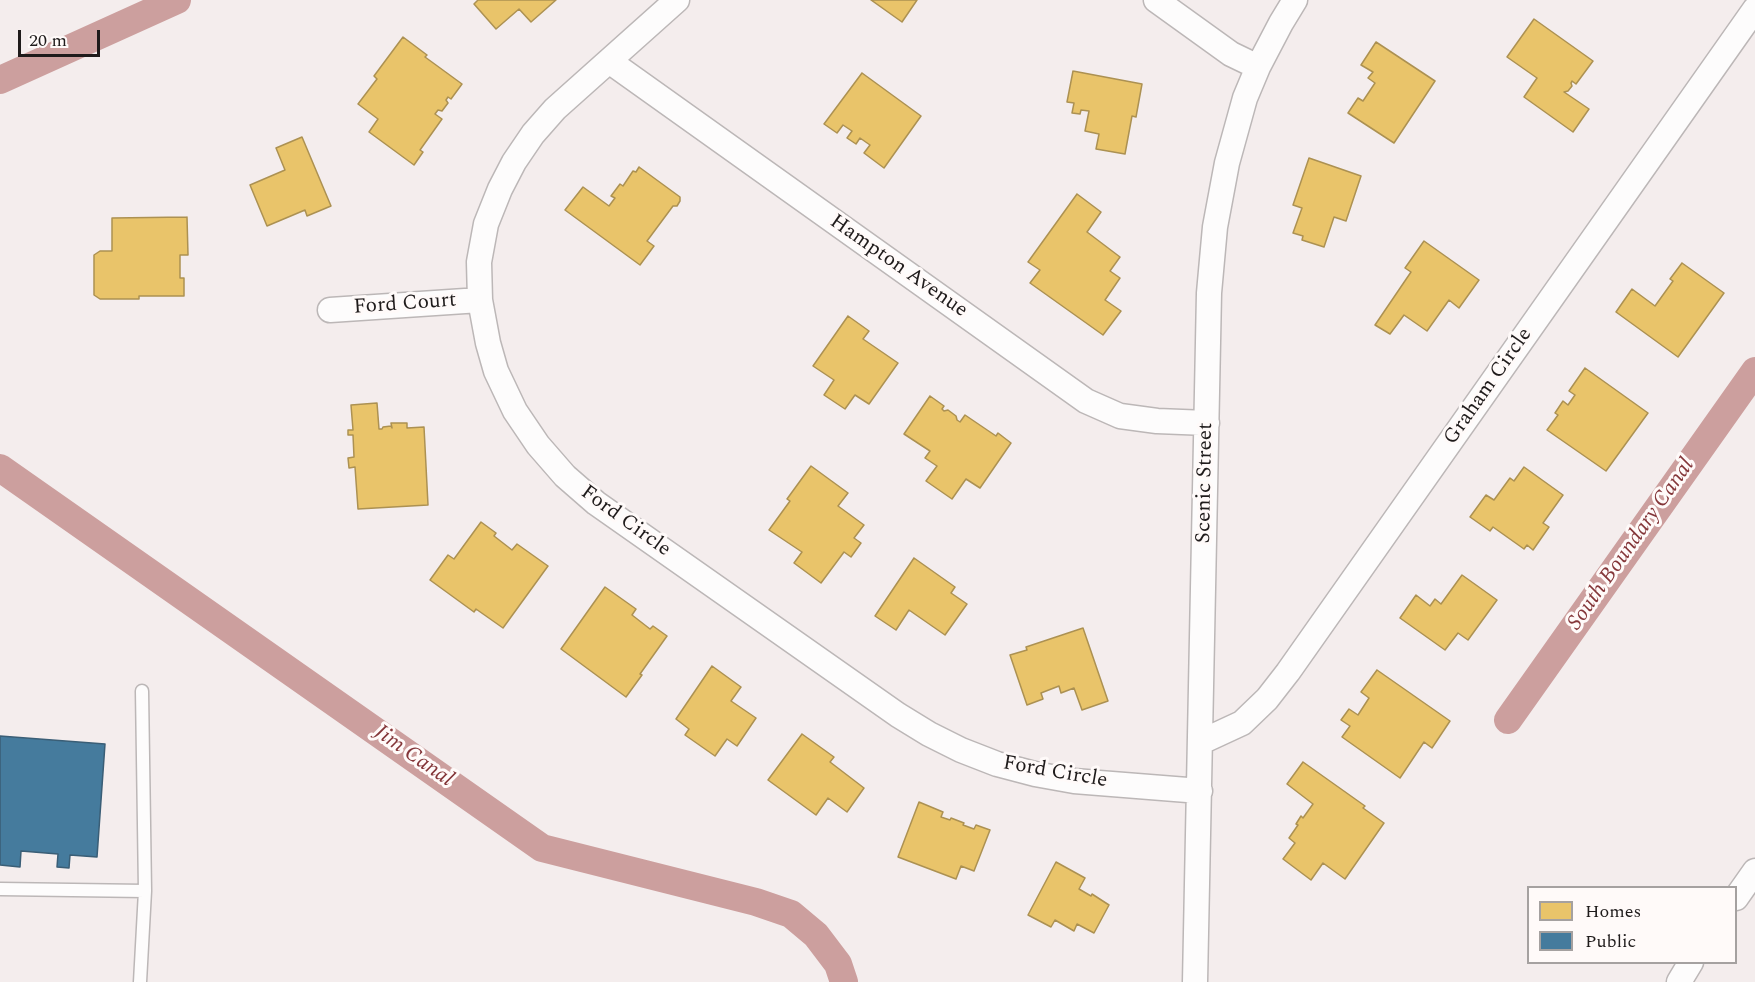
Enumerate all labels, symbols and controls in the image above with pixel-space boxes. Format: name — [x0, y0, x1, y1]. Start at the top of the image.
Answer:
scale bar — [21, 18, 104, 56]
text: 20 m — [29, 27, 67, 54]
street label: Hampton Avenue — [824, 210, 972, 324]
street label: Ford Court — [353, 289, 457, 321]
street label: Graham Circle — [1439, 324, 1539, 450]
street label: Scenic Street — [1192, 422, 1220, 544]
water label: South Boundary Canal — [1563, 454, 1701, 636]
street label: Ford Circle — [575, 481, 675, 563]
water label: Jim Canal — [368, 720, 458, 794]
street label: Ford Circle — [1001, 751, 1109, 795]
legend — [1527, 886, 1737, 964]
text: Homes — [1585, 898, 1641, 925]
text: Public — [1585, 928, 1636, 955]

